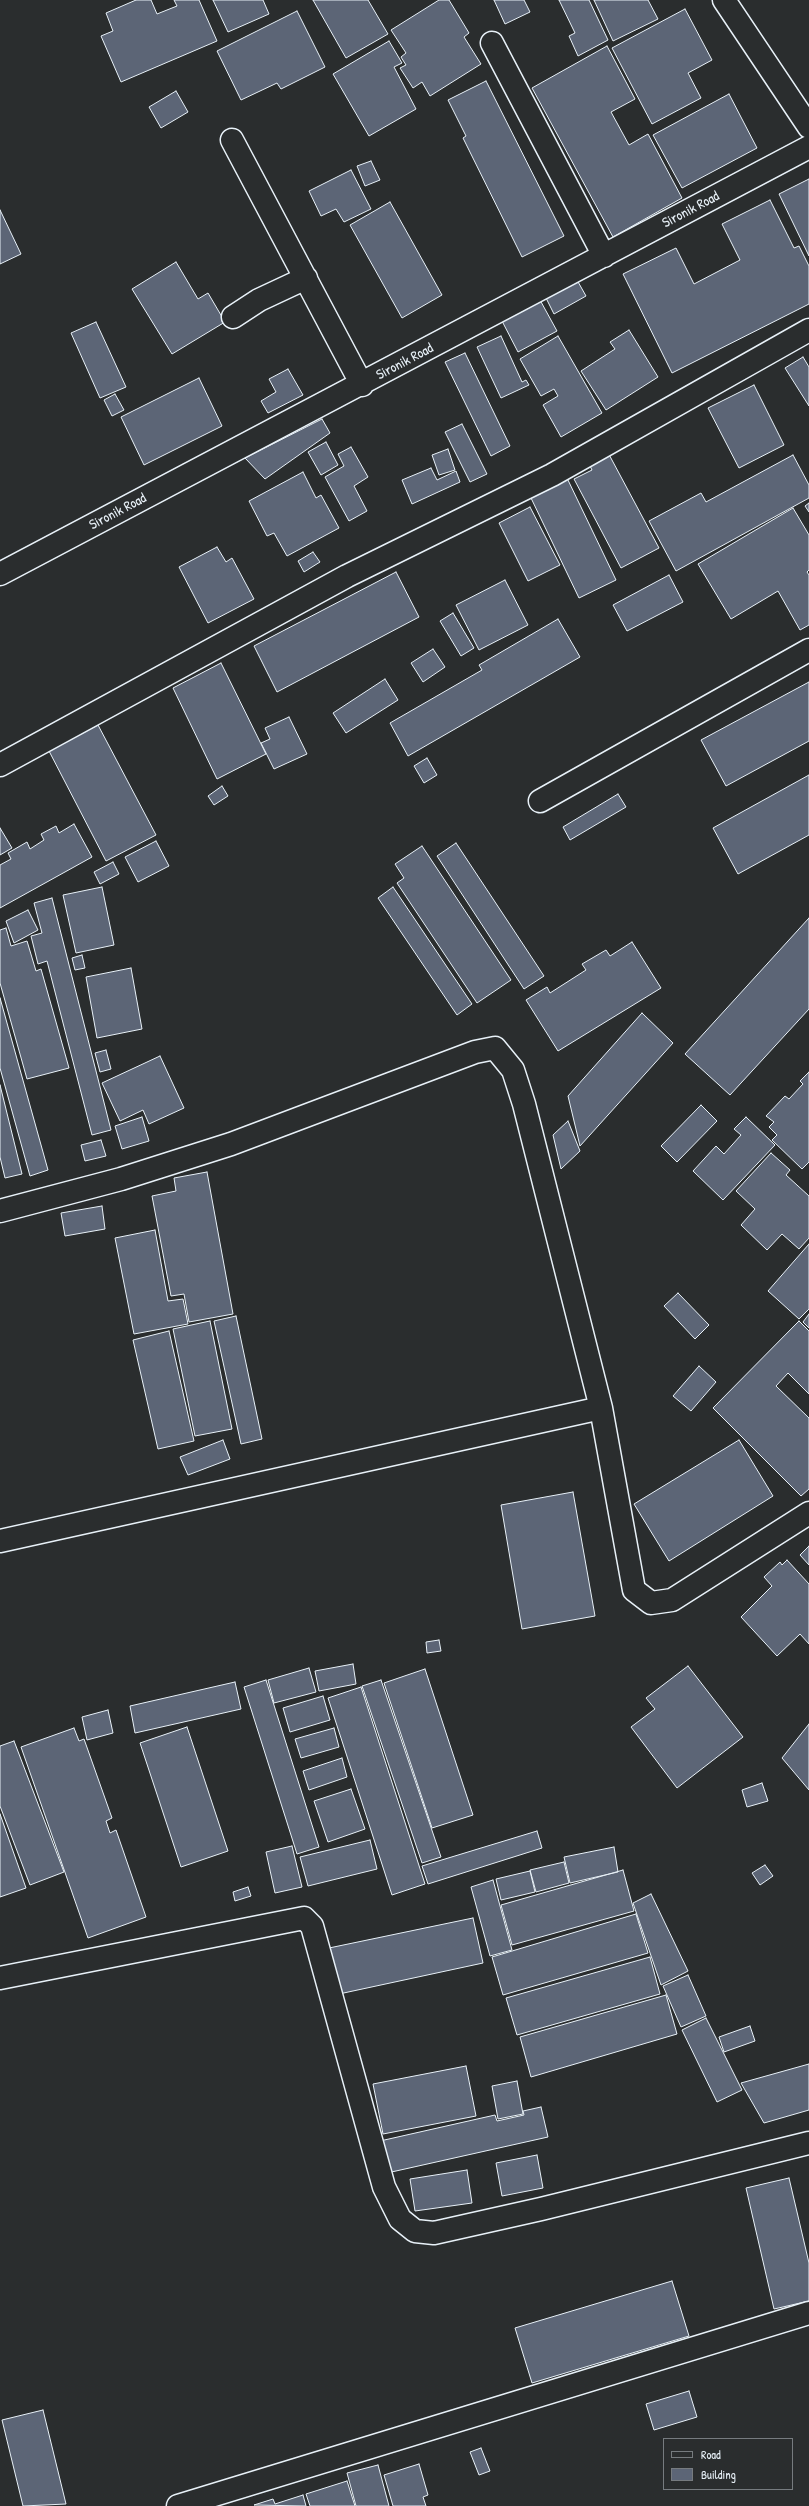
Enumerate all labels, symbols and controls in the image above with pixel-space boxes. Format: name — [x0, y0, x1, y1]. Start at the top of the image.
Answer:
street label: Sironik Road — [660, 188, 722, 232]
street label: Sironik Road — [374, 340, 436, 384]
street label: Sironik Road — [87, 490, 149, 534]
legend — [663, 2438, 793, 2490]
text: Road — [701, 2446, 721, 2463]
text: Building — [701, 2466, 736, 2483]

